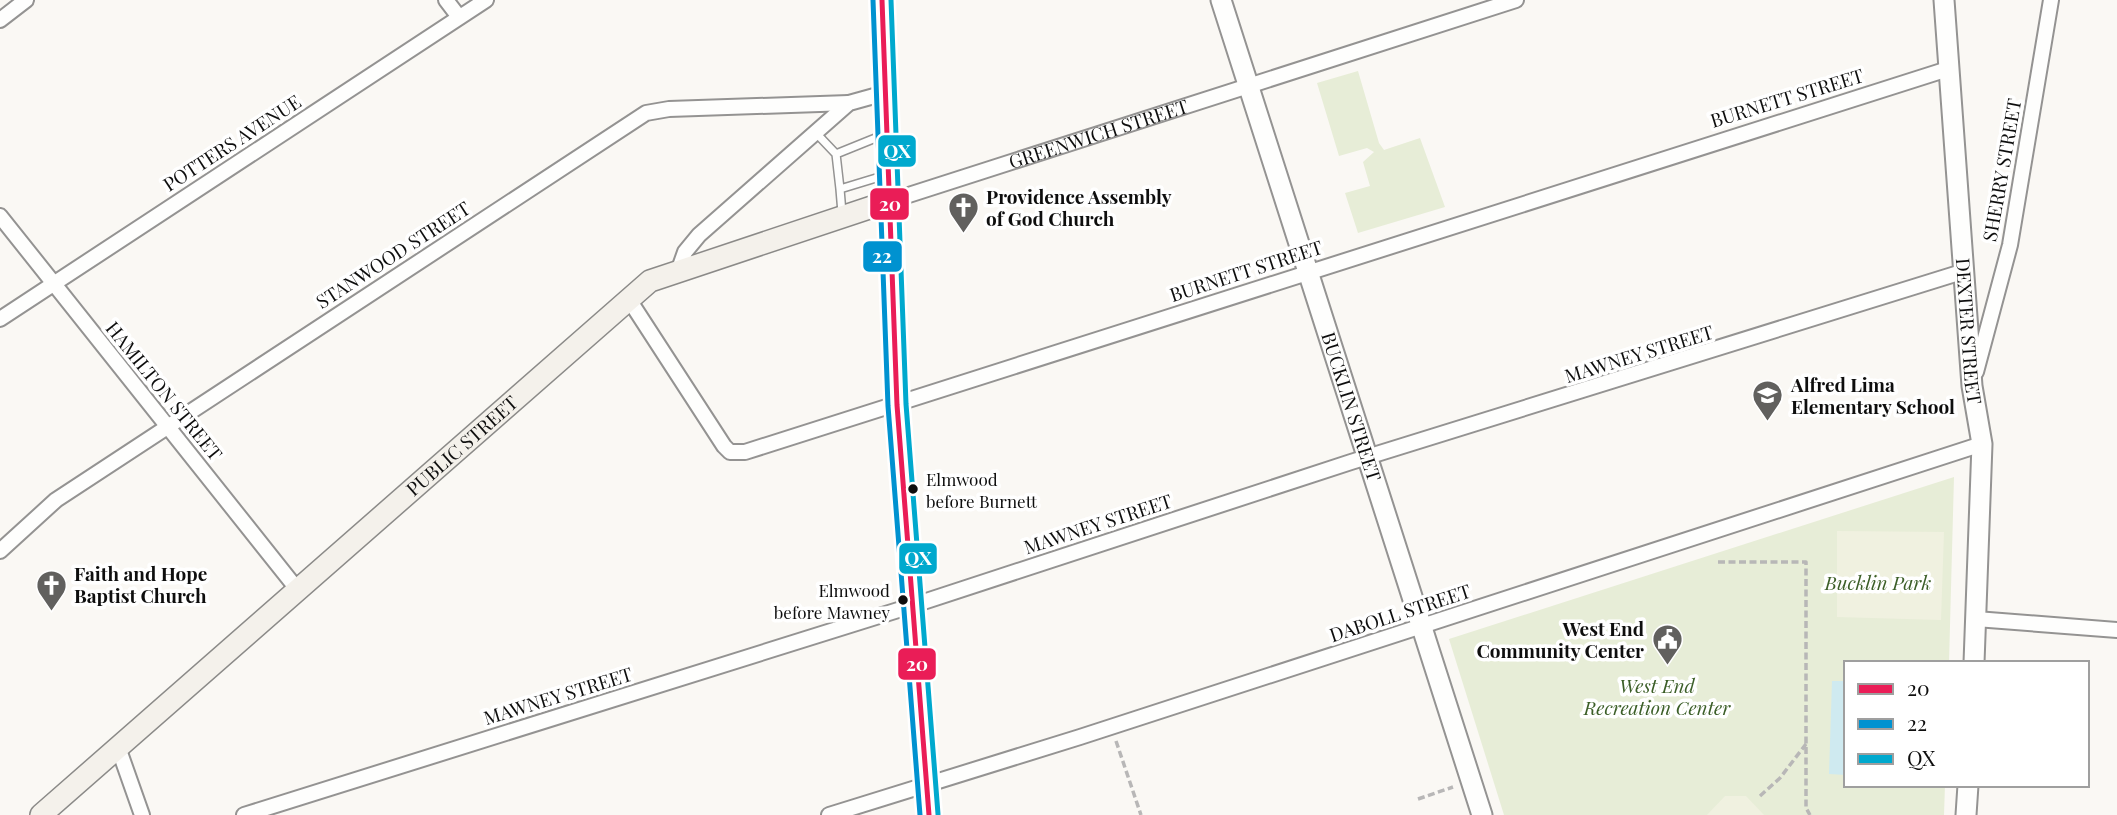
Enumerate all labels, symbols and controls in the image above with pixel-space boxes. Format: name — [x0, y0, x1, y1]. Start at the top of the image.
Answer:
street label: BURNETT STREET — [1707, 61, 1867, 133]
street label: POTTERS AVENUE — [157, 88, 305, 197]
street label: GREENWICH STREET — [1005, 92, 1192, 174]
street label: SHERRY STREET — [1976, 96, 2026, 243]
line badge: QX — [877, 134, 917, 168]
text: QX — [883, 137, 912, 163]
place label: Providence Assembly of God Church — [986, 183, 1172, 231]
line badge: 20 — [869, 187, 910, 221]
text: 20 — [879, 190, 901, 216]
church icon: Providence Assembly of God Church — [946, 191, 980, 235]
street label: STANWOOD STREET — [310, 194, 475, 314]
street label: BURNETT STREET — [1166, 233, 1326, 307]
line badge: 22 — [862, 240, 903, 273]
text: 22 — [872, 242, 892, 268]
street label: DEXTER STREET — [1951, 257, 1989, 406]
street label: HAMILTON STREET — [101, 315, 229, 466]
street label: MAWNEY STREET — [1561, 318, 1717, 388]
street label: BUCKLIN STREET — [1316, 328, 1388, 484]
place label: Alfred Lima Elementary School — [1790, 371, 1955, 419]
school or university icon: Alfred Lima Elementary School — [1751, 379, 1785, 423]
street label: PUBLIC STREET — [400, 389, 523, 501]
place label: Elmwood before Burnett — [926, 468, 1038, 512]
marker: Elmwood before Burnett — [906, 482, 920, 496]
street label: MAWNEY STREET — [1020, 487, 1175, 559]
line badge: QX — [898, 542, 938, 575]
text: QX — [904, 544, 933, 570]
place label: Faith and Hope Baptist Church — [74, 560, 207, 608]
church icon: Faith and Hope Baptist Church — [34, 568, 68, 612]
park label: Bucklin Park — [1824, 569, 1931, 595]
street label: DABOLL STREET — [1326, 577, 1474, 647]
place label: Elmwood before Mawney — [774, 579, 890, 623]
marker: Elmwood before Mawney — [896, 593, 910, 607]
place label: West End Community Center — [1476, 615, 1645, 663]
public building icon: West End Community Center — [1650, 623, 1684, 667]
line badge: 20 — [897, 647, 937, 681]
text: 20 — [906, 650, 928, 676]
street label: MAWNEY STREET — [480, 660, 636, 730]
legend — [1844, 661, 2089, 787]
park label: West End Recreation Center — [1583, 672, 1731, 720]
text: 20 — [1907, 673, 1930, 701]
text: 22 — [1907, 708, 1927, 736]
text: QX — [1907, 743, 1936, 771]

